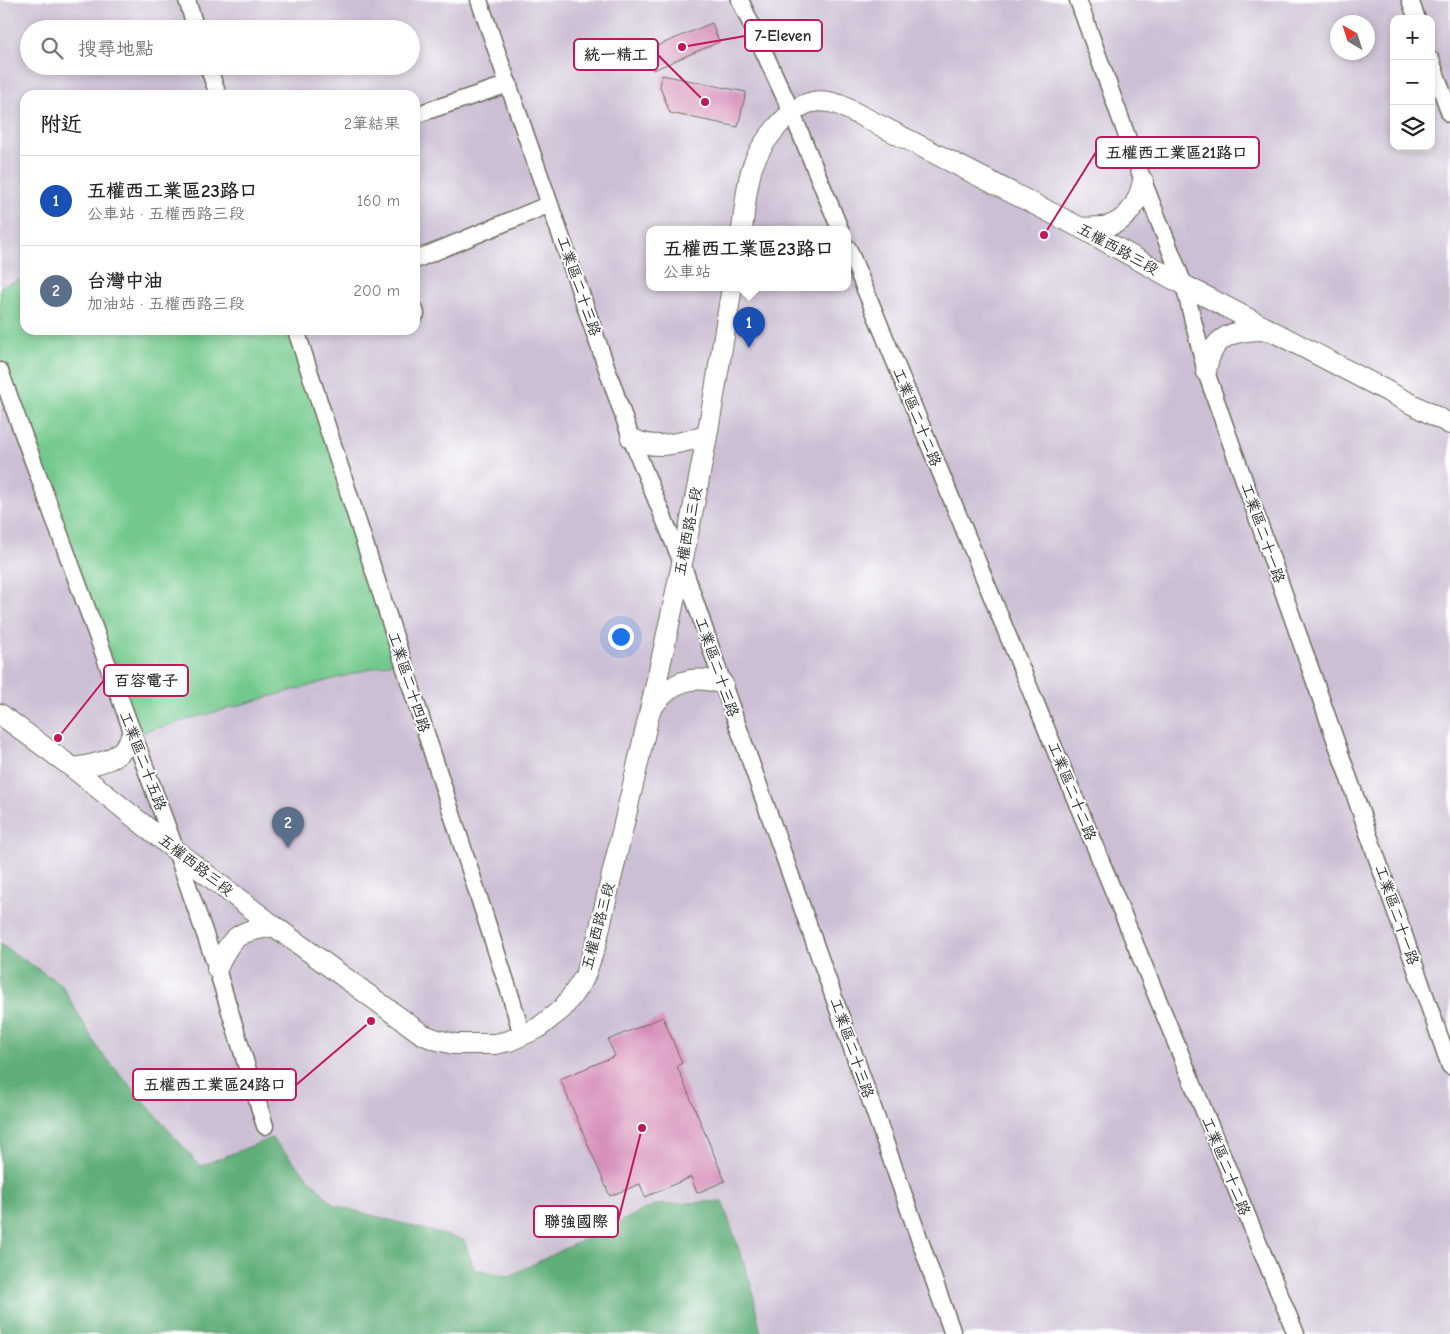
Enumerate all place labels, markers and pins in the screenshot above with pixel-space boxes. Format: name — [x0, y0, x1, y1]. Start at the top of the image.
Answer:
callout: 7-Eleven — [745, 20, 822, 51]
callout: 統一精工 — [574, 39, 658, 70]
callout: 五權西工業區21路口 — [1096, 137, 1259, 168]
pin: 1 — [733, 307, 765, 348]
callout: 百容電子 — [104, 665, 188, 696]
pin: 2 — [272, 807, 304, 848]
callout: 五權西工業區24路口 — [133, 1069, 296, 1100]
callout: 聯強國際 — [534, 1206, 618, 1237]

